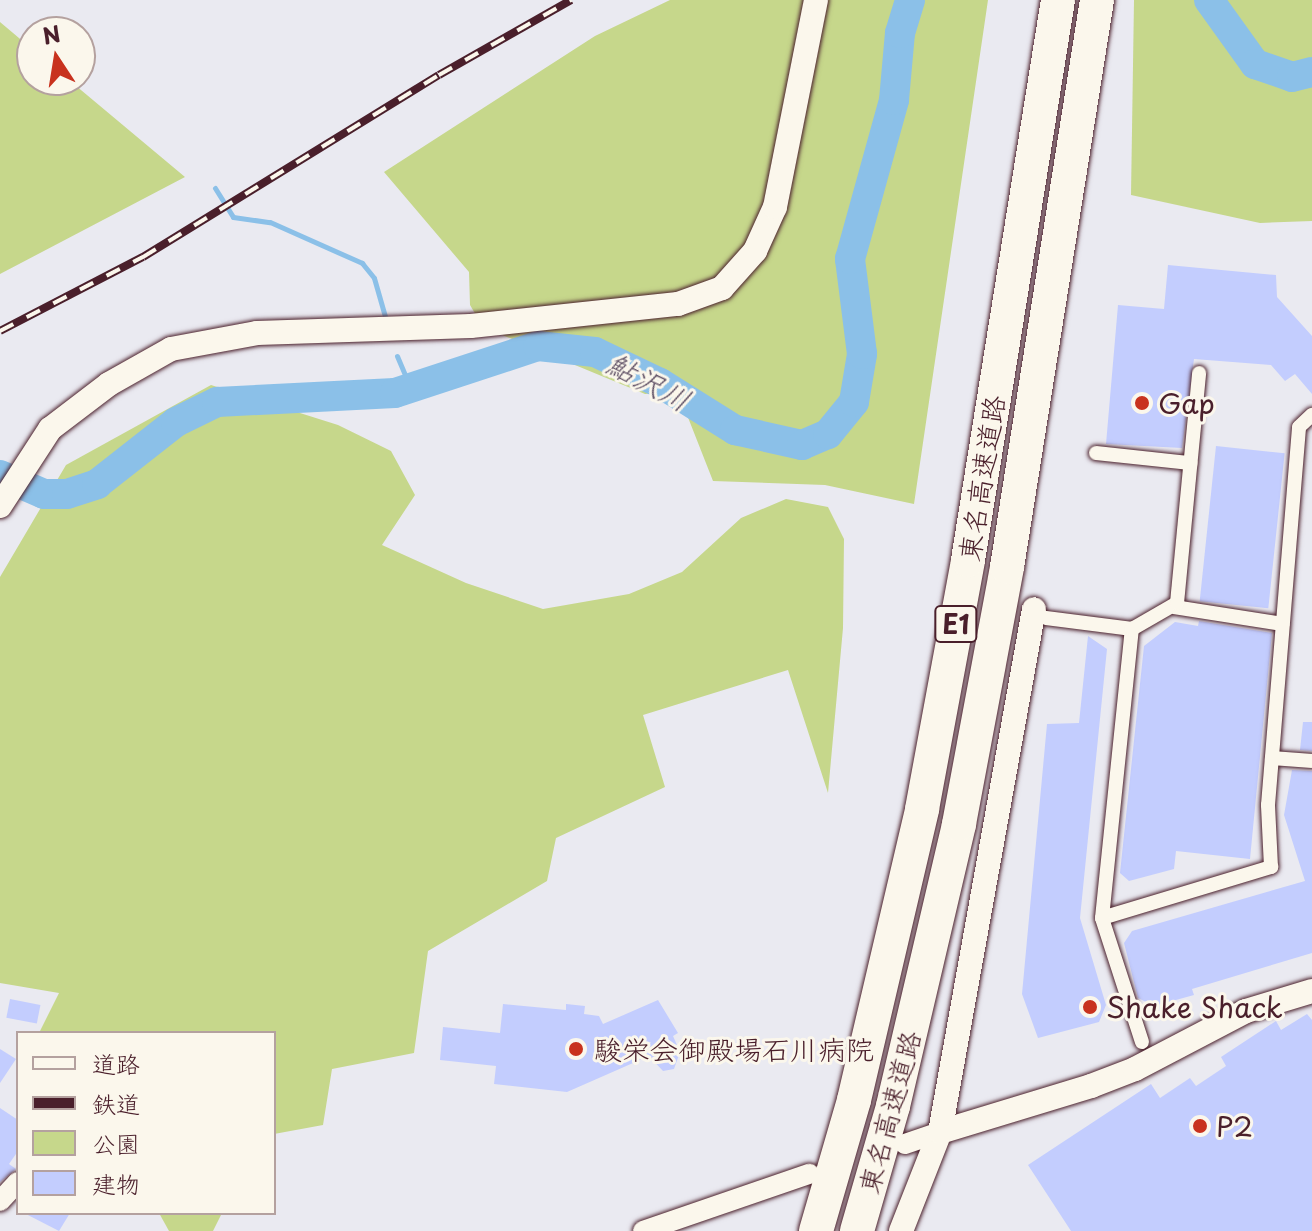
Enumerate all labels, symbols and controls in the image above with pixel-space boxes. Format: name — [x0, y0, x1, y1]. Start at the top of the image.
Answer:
north arrow — [16, 16, 96, 96]
text: N — [39, 16, 63, 52]
water label: 鮎沢川 — [601, 344, 697, 418]
place label: Gap — [1158, 386, 1215, 420]
street label: 東名高速道路 — [951, 392, 1011, 564]
marker: Gap — [1133, 394, 1151, 412]
road number: E1 — [934, 602, 978, 646]
place label: Shake Shack — [1106, 990, 1282, 1024]
marker: Shake Shack — [1081, 998, 1099, 1016]
street label: 東名高速道路 — [851, 1027, 927, 1197]
legend — [16, 1031, 276, 1215]
place label: 駿栄会御殿場石川病院 — [594, 1032, 874, 1066]
marker: 駿栄会御殿場石川病院 — [565, 1038, 587, 1060]
text: 道路 — [92, 1045, 140, 1081]
text: 鉄道 — [92, 1085, 140, 1121]
place label: P2 — [1216, 1109, 1253, 1143]
marker: P2 — [1191, 1117, 1209, 1135]
text: 公園 — [92, 1125, 140, 1161]
text: 建物 — [92, 1165, 140, 1201]

